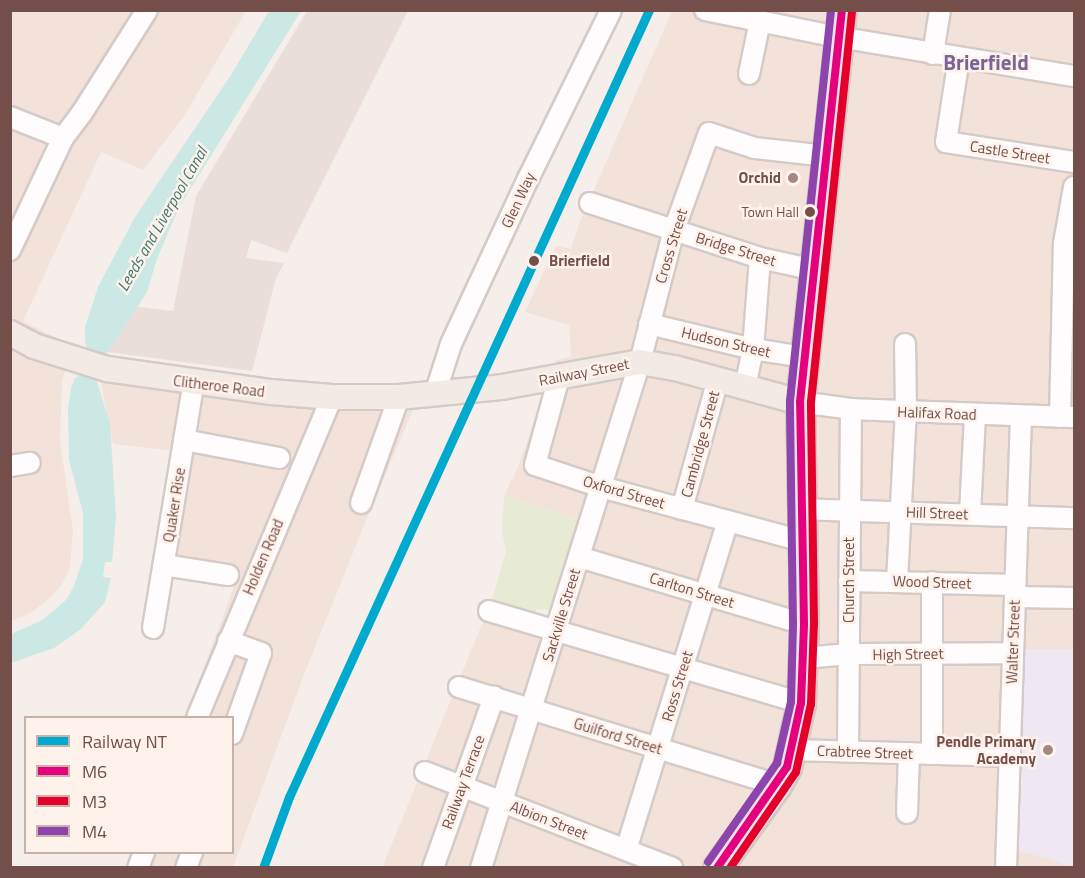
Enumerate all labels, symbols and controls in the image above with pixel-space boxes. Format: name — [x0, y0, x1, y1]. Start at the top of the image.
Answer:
district label: Brierfield — [943, 49, 1029, 75]
street label: Castle Street — [969, 137, 1051, 167]
water label: Leeds and Liverpool Canal — [113, 144, 211, 294]
street label: Glen Way — [497, 169, 539, 231]
place label: Orchid — [739, 169, 781, 187]
marker: Orchid — [786, 171, 800, 185]
place label: Town Hall — [741, 204, 799, 220]
marker: Town Hall — [804, 206, 816, 218]
street label: Cross Street — [651, 207, 691, 285]
street label: Bridge Street — [694, 228, 778, 270]
marker: Brierfield — [524, 251, 544, 271]
place label: Brierfield — [549, 252, 610, 270]
street label: Hudson Street — [680, 323, 772, 361]
street label: Railway Street — [537, 354, 631, 390]
street label: Clitheroe Road — [172, 371, 266, 401]
street label: Cambridge Street — [677, 389, 723, 499]
street label: Halifax Road — [897, 403, 977, 423]
street label: Quaker Rise — [159, 466, 189, 544]
street label: Oxford Street — [581, 472, 667, 512]
street label: Hill Street — [906, 503, 968, 523]
street label: Holden Road — [239, 516, 287, 598]
street label: Church Street — [840, 537, 858, 623]
street label: Sackville Street — [538, 566, 584, 664]
street label: Carlton Street — [648, 569, 736, 611]
street label: Wood Street — [892, 572, 972, 592]
street label: Walter Street — [1003, 600, 1023, 684]
street label: High Street — [872, 644, 944, 664]
street label: Ross Street — [658, 648, 696, 724]
street label: Guilford Street — [572, 714, 664, 758]
legend — [24, 716, 234, 854]
text: Railway NT — [82, 728, 167, 755]
street label: Railway Terrace — [438, 732, 488, 832]
place label: Pendle Primary Academy — [936, 732, 1036, 767]
street label: Crabtree Street — [817, 741, 913, 763]
marker: Pendle Primary Academy — [1041, 743, 1055, 757]
text: M6 — [82, 758, 107, 785]
text: M3 — [82, 788, 107, 815]
street label: Albion Street — [508, 797, 590, 843]
text: M4 — [82, 818, 107, 845]

